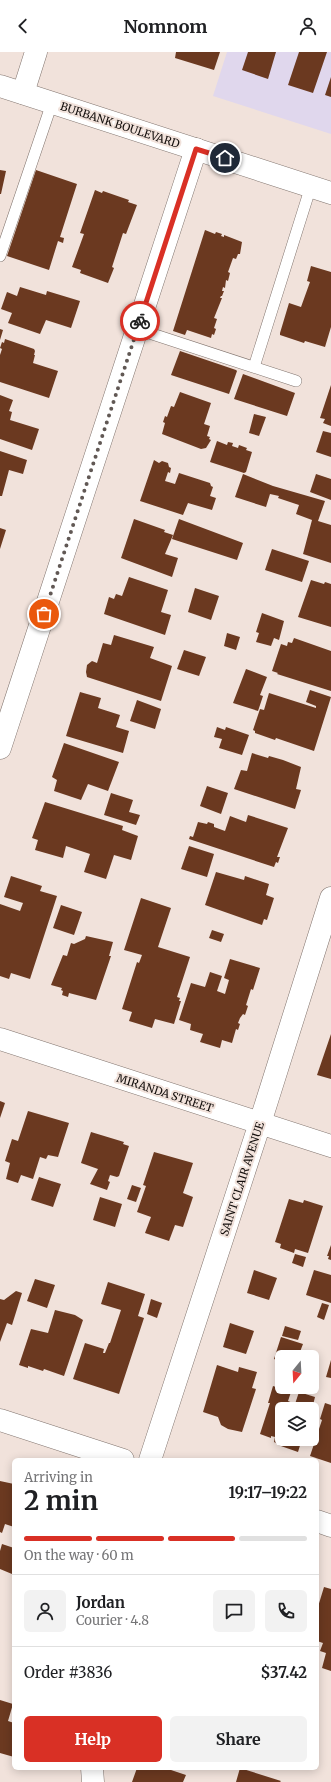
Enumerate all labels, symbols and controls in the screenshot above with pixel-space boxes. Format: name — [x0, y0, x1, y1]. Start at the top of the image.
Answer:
icon: back — [12, 15, 34, 37]
text: Nomnom — [124, 15, 207, 38]
icon: person — [297, 15, 319, 37]
street label: BURBANK BOULEVARD — [58, 99, 182, 151]
pin — [208, 141, 242, 175]
icon: home — [214, 147, 236, 169]
courier — [120, 301, 160, 341]
icon: bike — [129, 310, 151, 332]
pin — [27, 597, 61, 631]
icon: bag — [33, 603, 55, 625]
street label: MIRANDA STREET — [115, 1071, 215, 1115]
street label: SAINT CLAIR AVENUE — [217, 1120, 267, 1238]
north arrow — [275, 1350, 319, 1394]
map controls — [275, 1350, 319, 1446]
button: layers — [275, 1402, 319, 1446]
text: Arriving in — [24, 1469, 93, 1486]
text: 19:17–19:22 — [229, 1483, 307, 1502]
text: 2 min — [24, 1484, 98, 1517]
text: On the way · 60 m — [24, 1547, 134, 1564]
button: person — [24, 1590, 66, 1632]
button: chat — [213, 1590, 255, 1632]
button: phone — [265, 1590, 307, 1632]
text: Jordan — [76, 1593, 125, 1612]
text: Courier · 4.8 — [76, 1612, 149, 1629]
text: Order #3836 — [24, 1663, 112, 1682]
text: $37.42 — [260, 1663, 307, 1682]
button: Help — [24, 1716, 162, 1762]
button: Share — [170, 1716, 307, 1762]

